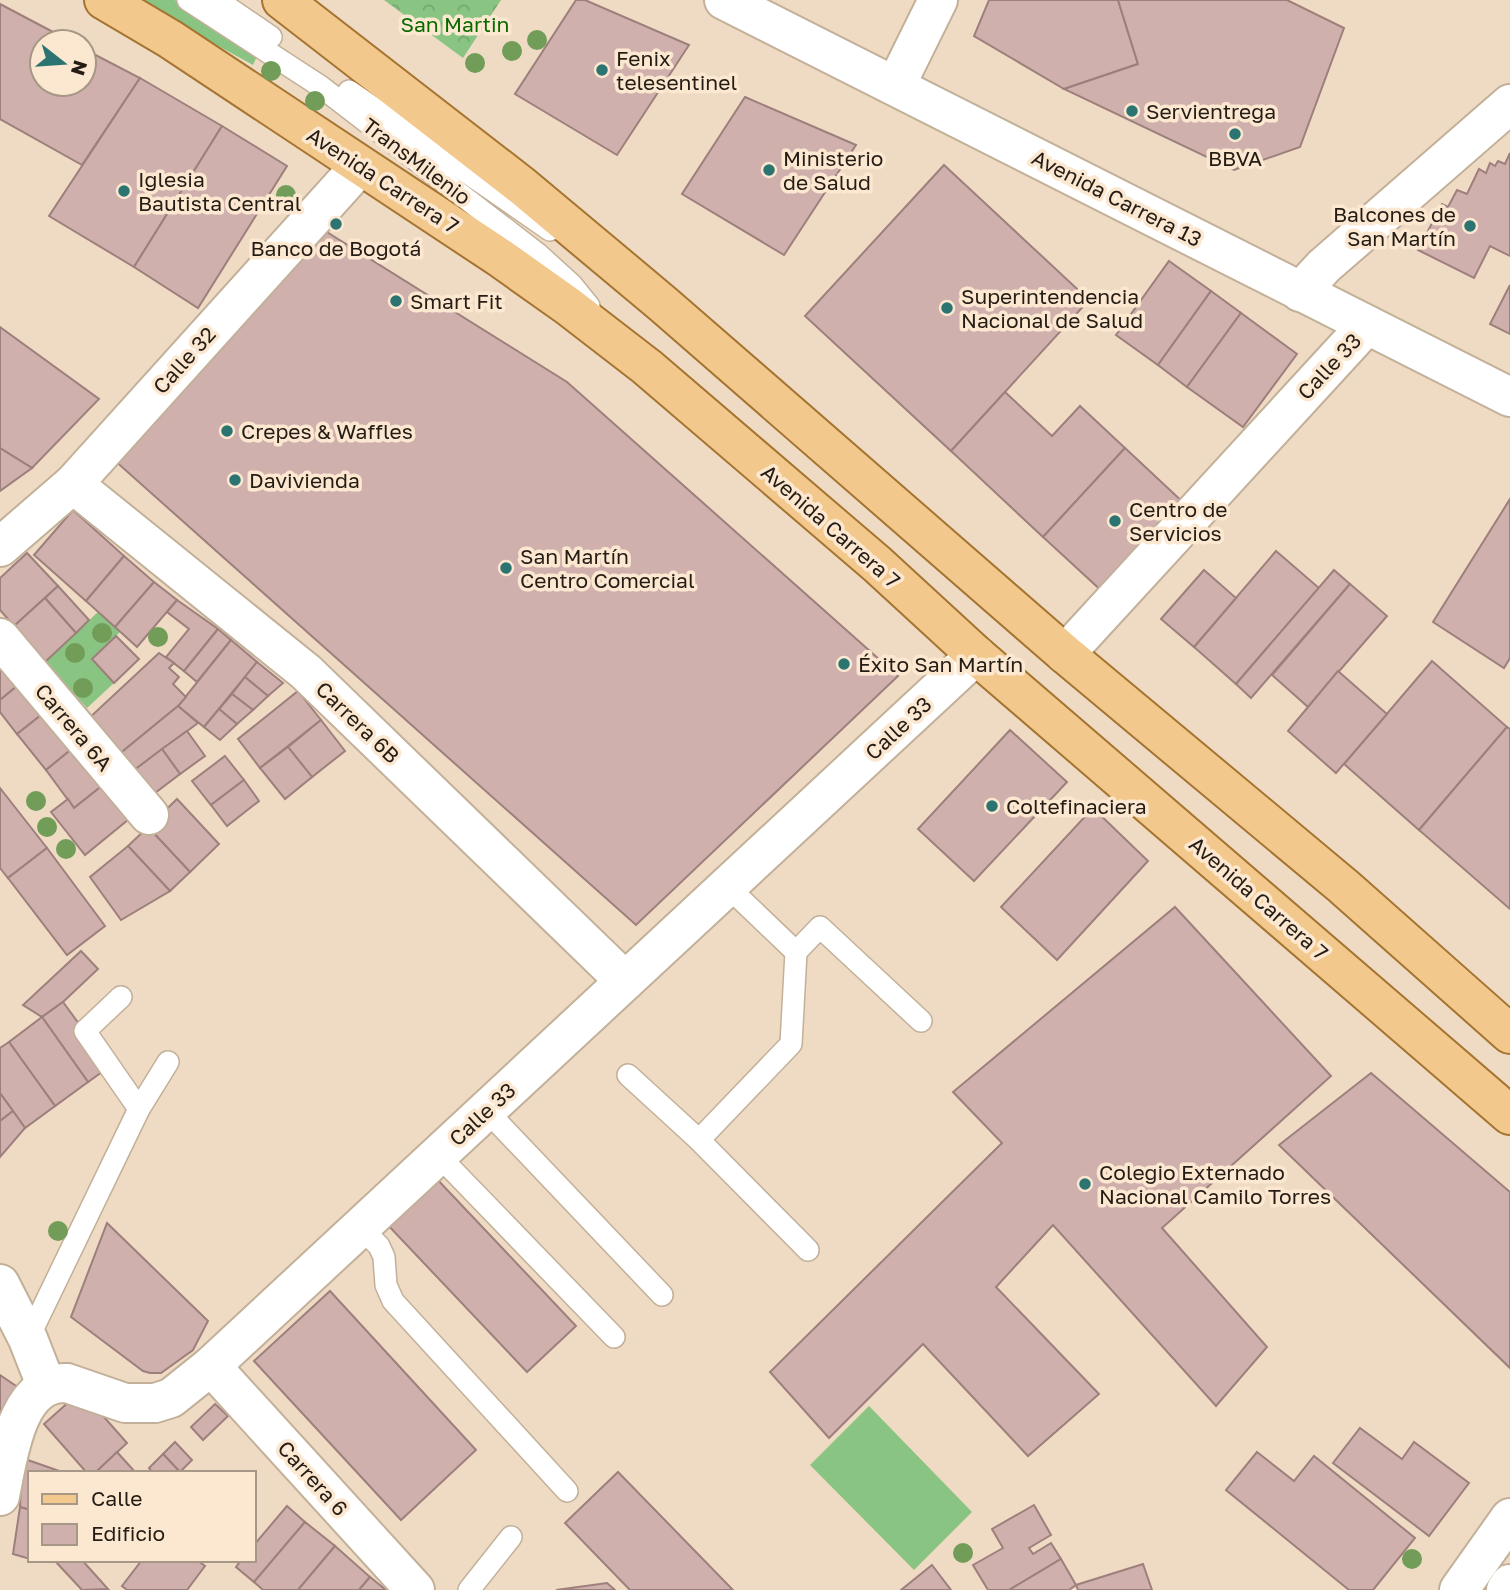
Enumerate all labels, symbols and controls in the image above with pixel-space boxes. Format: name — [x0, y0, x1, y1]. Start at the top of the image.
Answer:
park label: San Martin — [401, 11, 509, 37]
north arrow — [28, 28, 98, 98]
place label: Fenix telesentinel — [616, 45, 737, 95]
text: N — [67, 58, 93, 78]
marker: Fenix telesentinel — [594, 62, 610, 78]
place label: Servientrega — [1146, 98, 1276, 124]
marker: Servientrega — [1124, 103, 1140, 119]
street label: TransMilenio — [358, 112, 476, 210]
street label: Avenida Carrera 7 — [302, 121, 464, 239]
marker: BBVA — [1227, 126, 1243, 142]
street label: Avenida Carrera 13 — [1028, 144, 1206, 252]
place label: Ministerio de Salud — [783, 145, 883, 195]
place label: BBVA — [1208, 145, 1262, 171]
marker: Ministerio de Salud — [761, 162, 777, 178]
place label: Iglesia Bautista Central — [138, 166, 301, 216]
marker: Iglesia Bautista Central — [116, 183, 132, 199]
place label: Balcones de San Martín — [1333, 201, 1456, 251]
marker: Banco de Bogotá — [328, 216, 344, 232]
marker: Balcones de San Martín — [1462, 218, 1478, 234]
place label: Banco de Bogotá — [251, 235, 421, 261]
place label: Superintendencia Nacional de Salud — [961, 283, 1143, 333]
place label: Smart Fit — [410, 288, 503, 314]
marker: Smart Fit — [388, 293, 404, 309]
marker: Superintendencia Nacional de Salud — [939, 300, 955, 316]
street label: Calle 32 — [147, 321, 221, 399]
street label: Calle 33 — [1292, 327, 1366, 405]
place label: Crepes & Waffles — [241, 418, 413, 444]
marker: Crepes & Waffles — [219, 423, 235, 439]
street label: Avenida Carrera 7 — [756, 459, 906, 593]
place label: Davivienda — [249, 467, 360, 493]
marker: Davivienda — [227, 472, 243, 488]
place label: Centro de Servicios — [1129, 496, 1228, 546]
marker: Centro de Servicios — [1107, 513, 1123, 529]
place label: San Martín Centro Comercial — [520, 543, 695, 593]
marker: San Martín Centro Comercial — [498, 560, 514, 576]
place label: Éxito San Martín — [858, 651, 1023, 677]
marker: Éxito San Martín — [836, 656, 852, 672]
street label: Carrera 6B — [311, 676, 405, 768]
street label: Carrera 6A — [30, 678, 118, 776]
street label: Calle 33 — [859, 691, 937, 765]
place label: Coltefinaciera — [1006, 793, 1147, 819]
marker: Coltefinaciera — [984, 798, 1000, 814]
street label: Avenida Carrera 7 — [1184, 831, 1334, 965]
street label: Calle 33 — [443, 1077, 521, 1151]
place label: Colegio Externado Nacional Camilo Torres — [1099, 1159, 1331, 1209]
marker: Colegio Externado Nacional Camilo Torres — [1077, 1176, 1093, 1192]
street label: Carrera 6 — [272, 1435, 354, 1521]
legend — [28, 1471, 256, 1562]
text: Calle — [91, 1485, 143, 1511]
text: Edificio — [91, 1520, 165, 1546]

